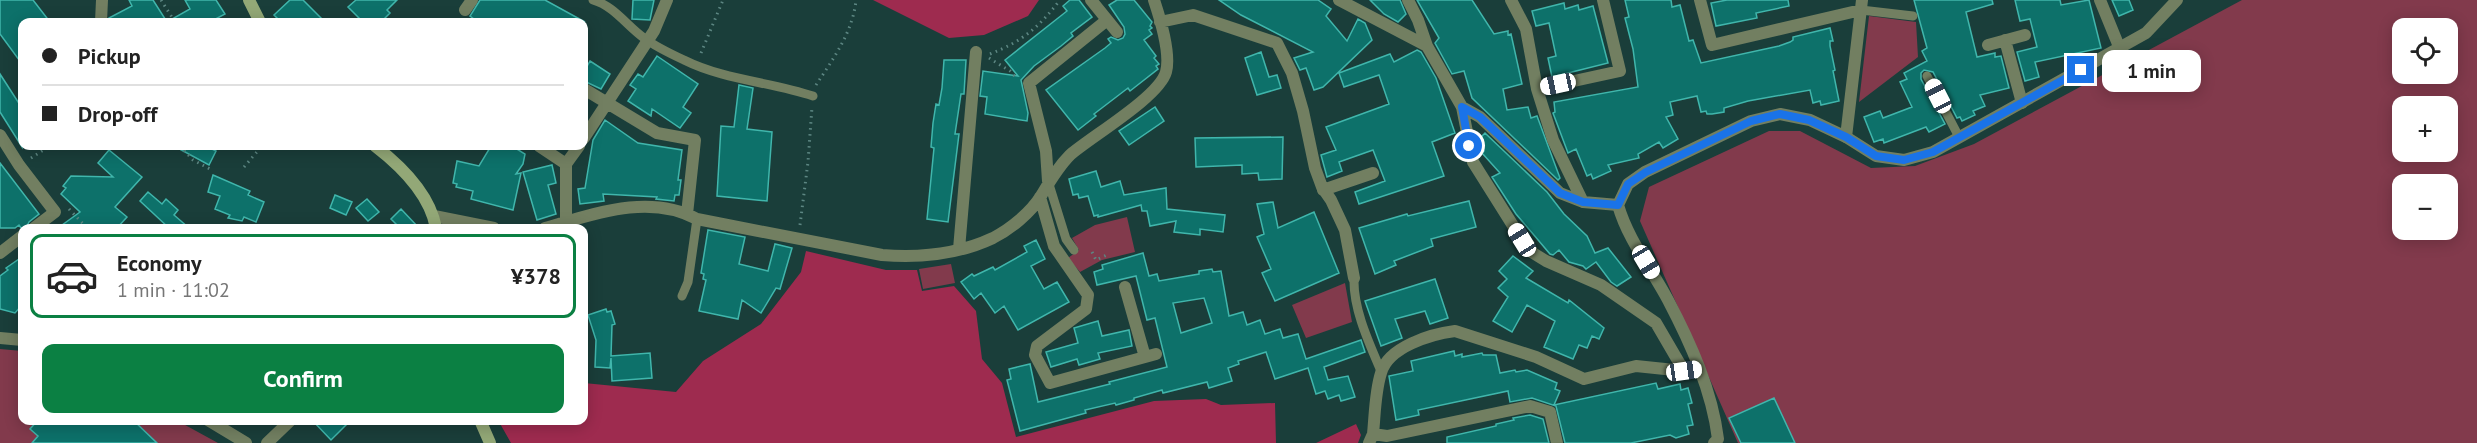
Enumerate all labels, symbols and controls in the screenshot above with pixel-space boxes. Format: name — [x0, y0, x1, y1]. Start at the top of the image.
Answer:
map controls — [2392, 18, 2458, 240]
button: locate — [2392, 18, 2458, 84]
text: Pickup — [78, 42, 141, 70]
callout: 1 min — [2102, 49, 2201, 91]
route end — [2067, 56, 2094, 83]
text: 1 min — [2127, 58, 2176, 84]
car — [1539, 71, 1577, 97]
car — [1922, 76, 1954, 116]
button: + — [2392, 96, 2458, 162]
text: Drop-off — [78, 100, 157, 128]
route start — [1455, 132, 1482, 159]
button: − — [2392, 174, 2458, 240]
car — [1505, 220, 1539, 260]
car — [1629, 242, 1663, 282]
icon: car — [45, 249, 99, 303]
text: Economy — [117, 249, 201, 277]
text: ¥378 — [511, 262, 561, 290]
text: 1 min · 11:02 — [117, 277, 230, 303]
button: Confirm — [42, 344, 564, 413]
car — [1665, 360, 1703, 382]

